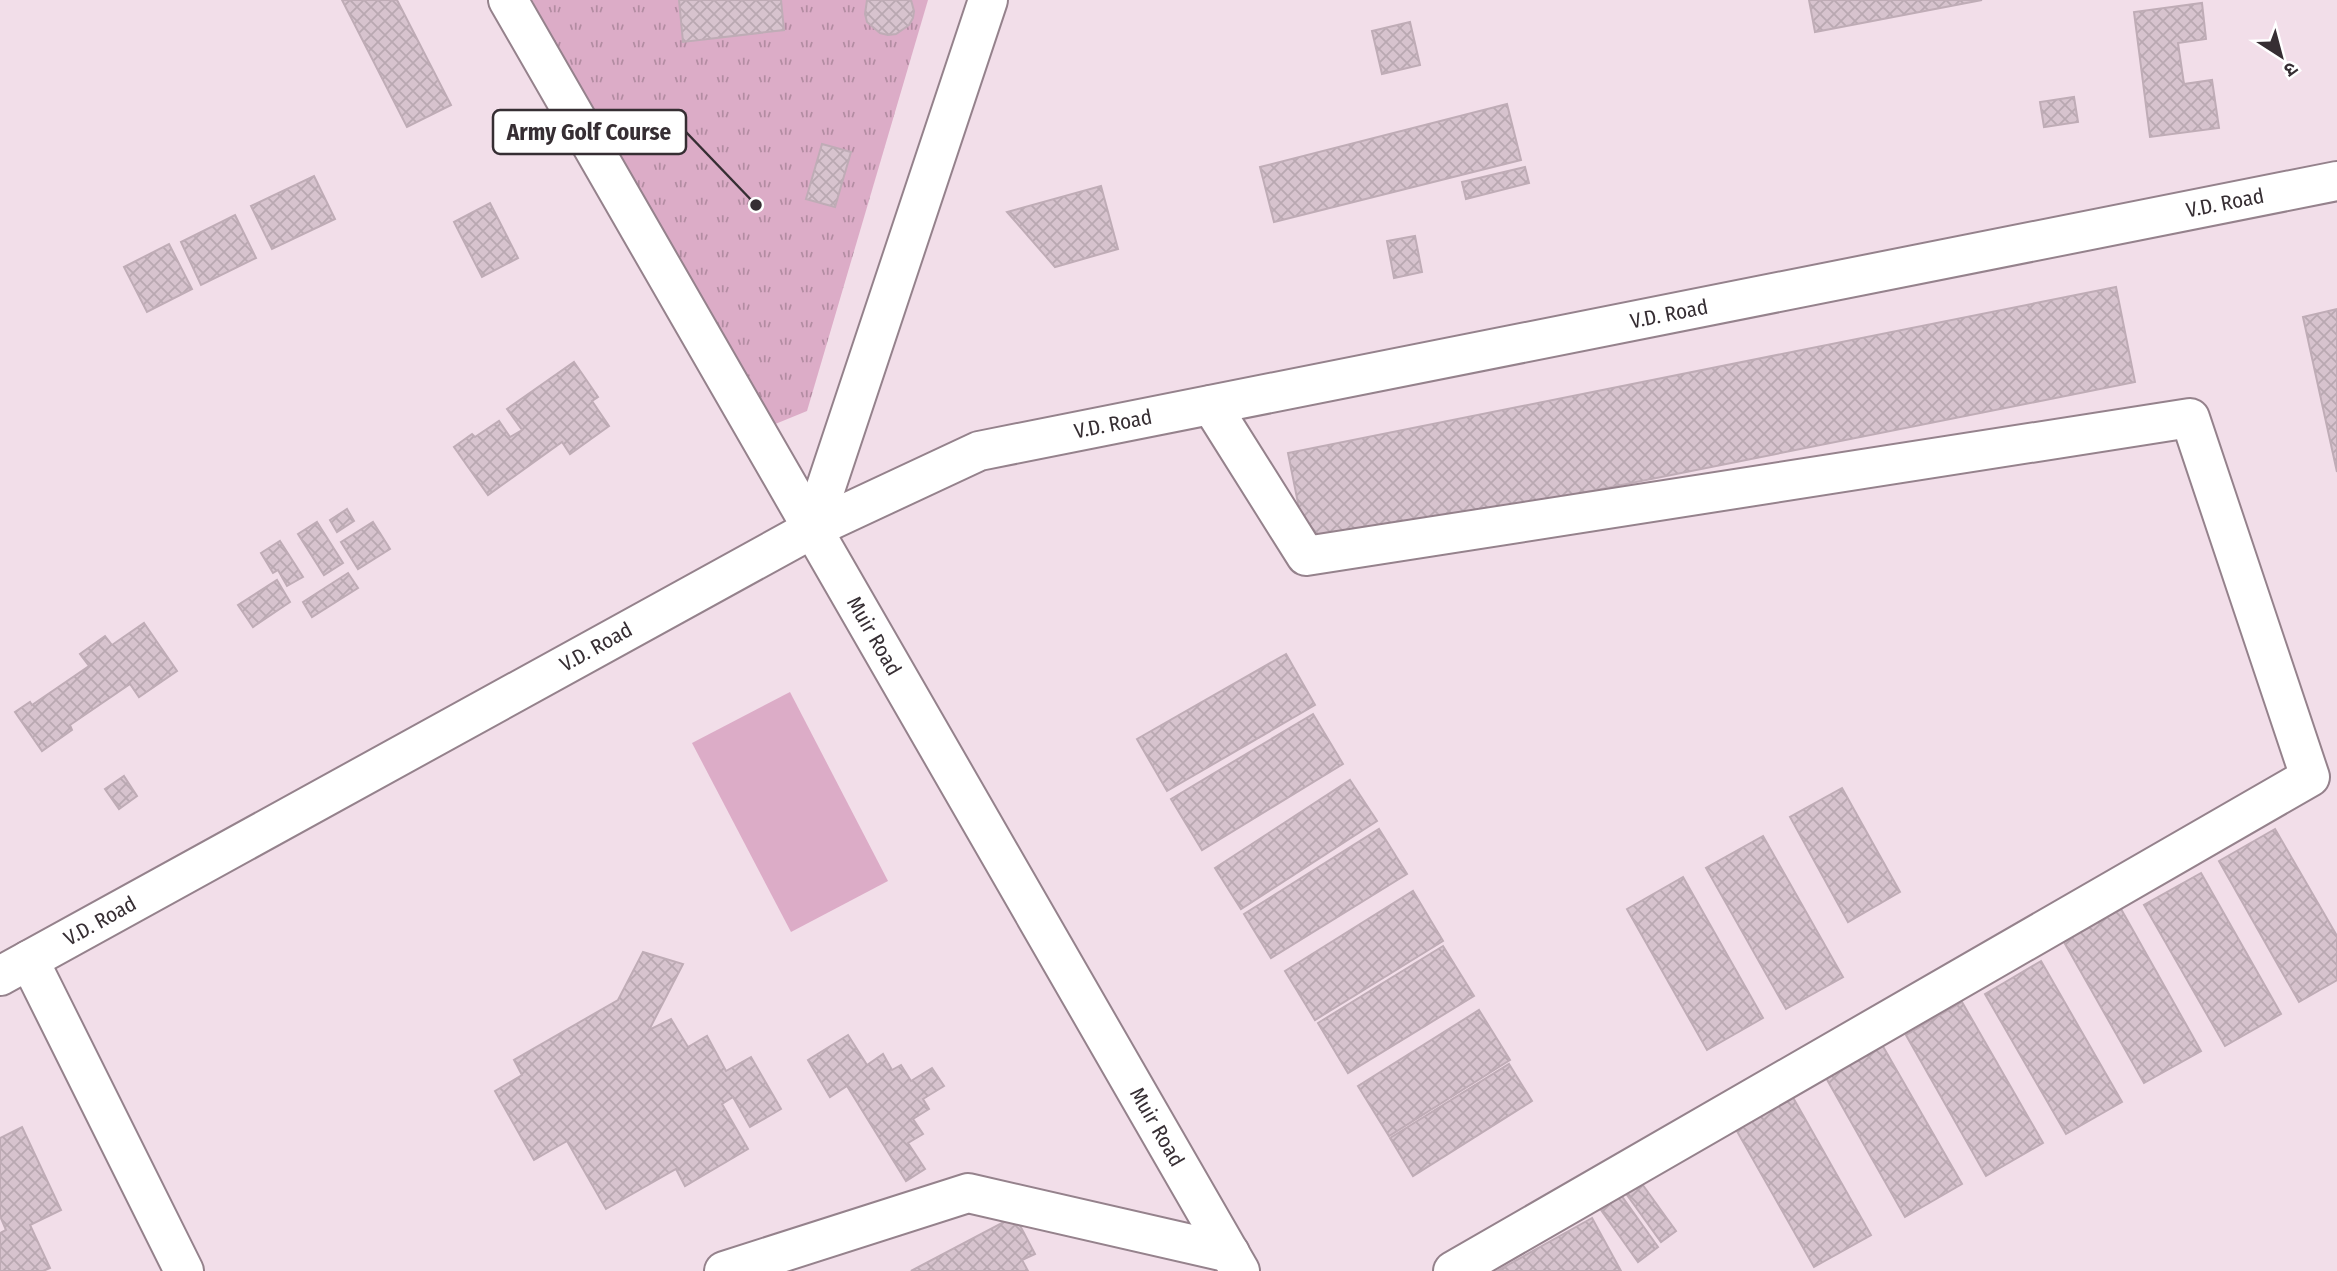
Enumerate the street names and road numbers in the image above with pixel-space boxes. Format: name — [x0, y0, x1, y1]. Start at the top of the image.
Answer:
street label: V.D. Road — [2184, 183, 2266, 223]
street label: V.D. Road — [1628, 294, 1710, 334]
street label: V.D. Road — [1072, 404, 1154, 444]
street label: Muir Road — [841, 592, 907, 680]
street label: V.D. Road — [555, 617, 637, 677]
street label: V.D. Road — [59, 891, 141, 951]
street label: Muir Road — [1124, 1083, 1190, 1171]

